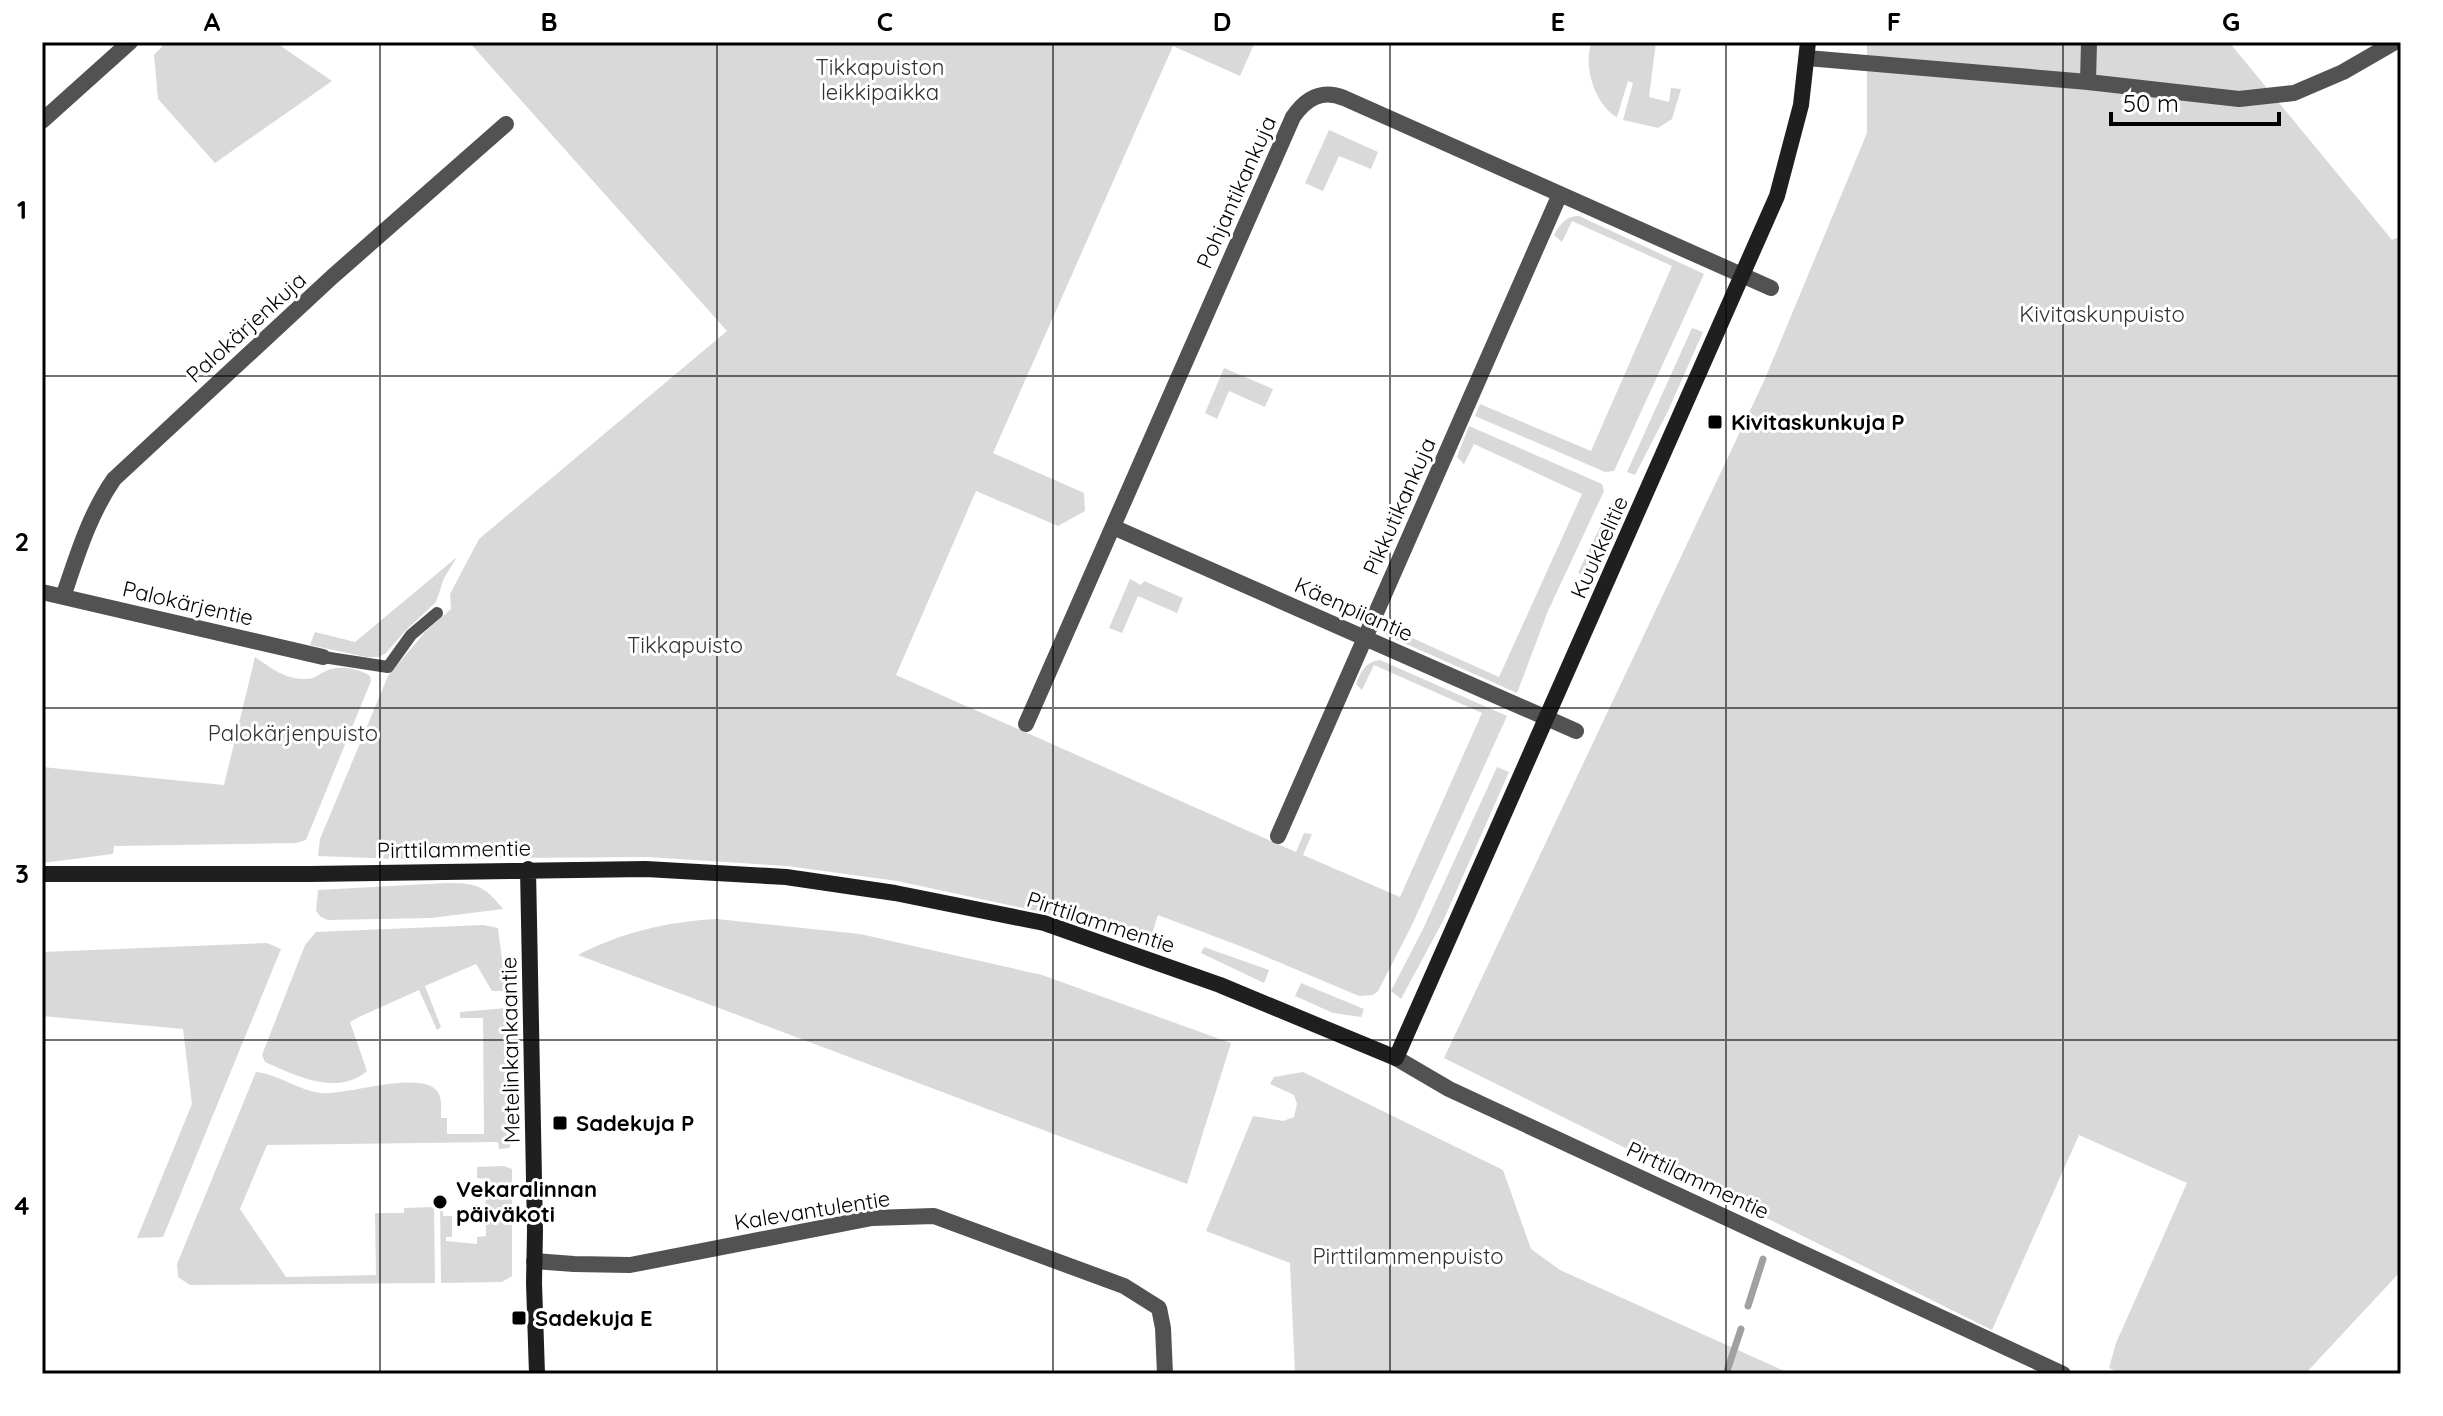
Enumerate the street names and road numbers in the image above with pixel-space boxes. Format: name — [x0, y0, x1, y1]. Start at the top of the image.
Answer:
street label: Pohjantikankuja — [1190, 111, 1282, 273]
street label: Palokärjenkuja — [180, 266, 312, 388]
street label: Pikkutikankuja — [1356, 433, 1442, 579]
street label: Kuukkelitie — [1564, 491, 1634, 603]
street label: Käenpiiantie — [1290, 570, 1418, 648]
street label: Palokärjentie — [120, 574, 256, 632]
street label: Pirttilammentie — [377, 834, 531, 864]
street label: Pirttilammentie — [1023, 885, 1179, 959]
street label: Metelinkankaantie — [494, 957, 526, 1143]
street label: Pirttilammentie — [1622, 1135, 1774, 1225]
street label: Kalevantulentie — [732, 1184, 892, 1236]

